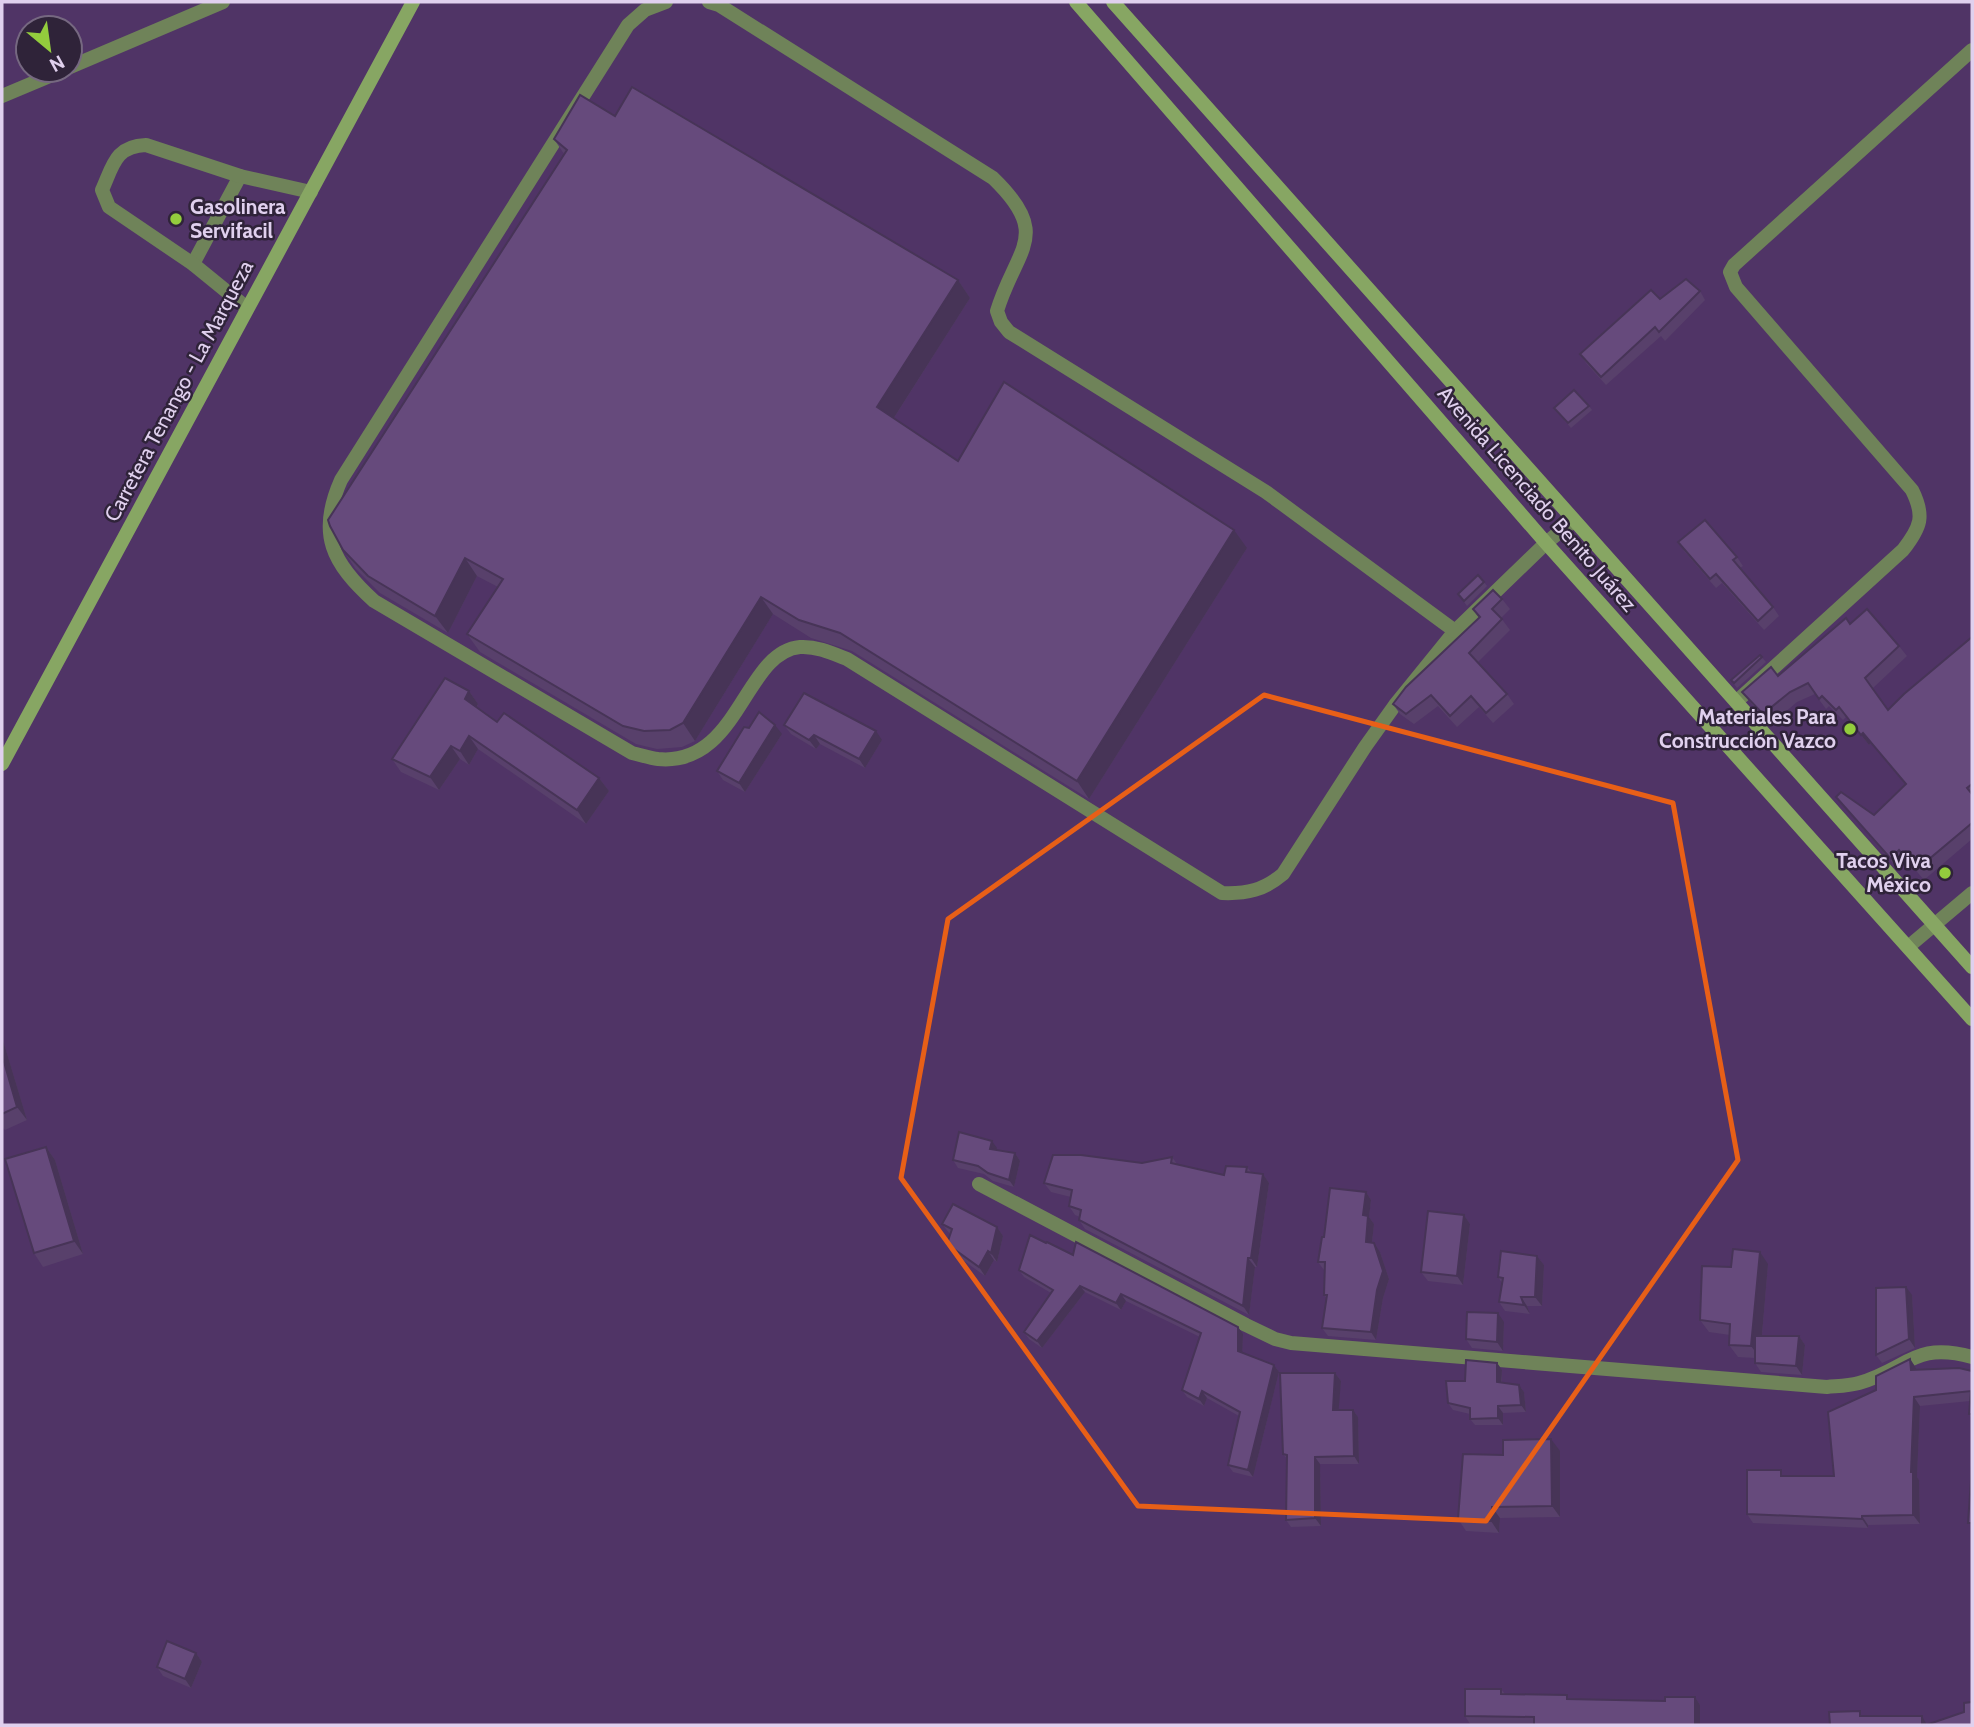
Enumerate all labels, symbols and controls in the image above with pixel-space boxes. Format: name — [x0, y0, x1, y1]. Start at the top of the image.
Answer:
north arrow — [14, 14, 84, 84]
text: N — [46, 50, 68, 77]
place label: Gasolinera Servifacil — [190, 194, 286, 243]
marker: Gasolinera Servifacil — [168, 211, 184, 227]
street label: Carretera Tenango - La Marqueza — [99, 256, 258, 526]
street label: Avenida Licenciado Benito Juárez — [1433, 381, 1642, 617]
place label: Materiales Para Construcción Vazco — [1659, 704, 1837, 753]
marker: Materiales Para Construcción Vazco — [1842, 721, 1858, 737]
place label: Tacos Viva México — [1836, 848, 1932, 897]
marker: Tacos Viva México — [1937, 865, 1953, 881]

